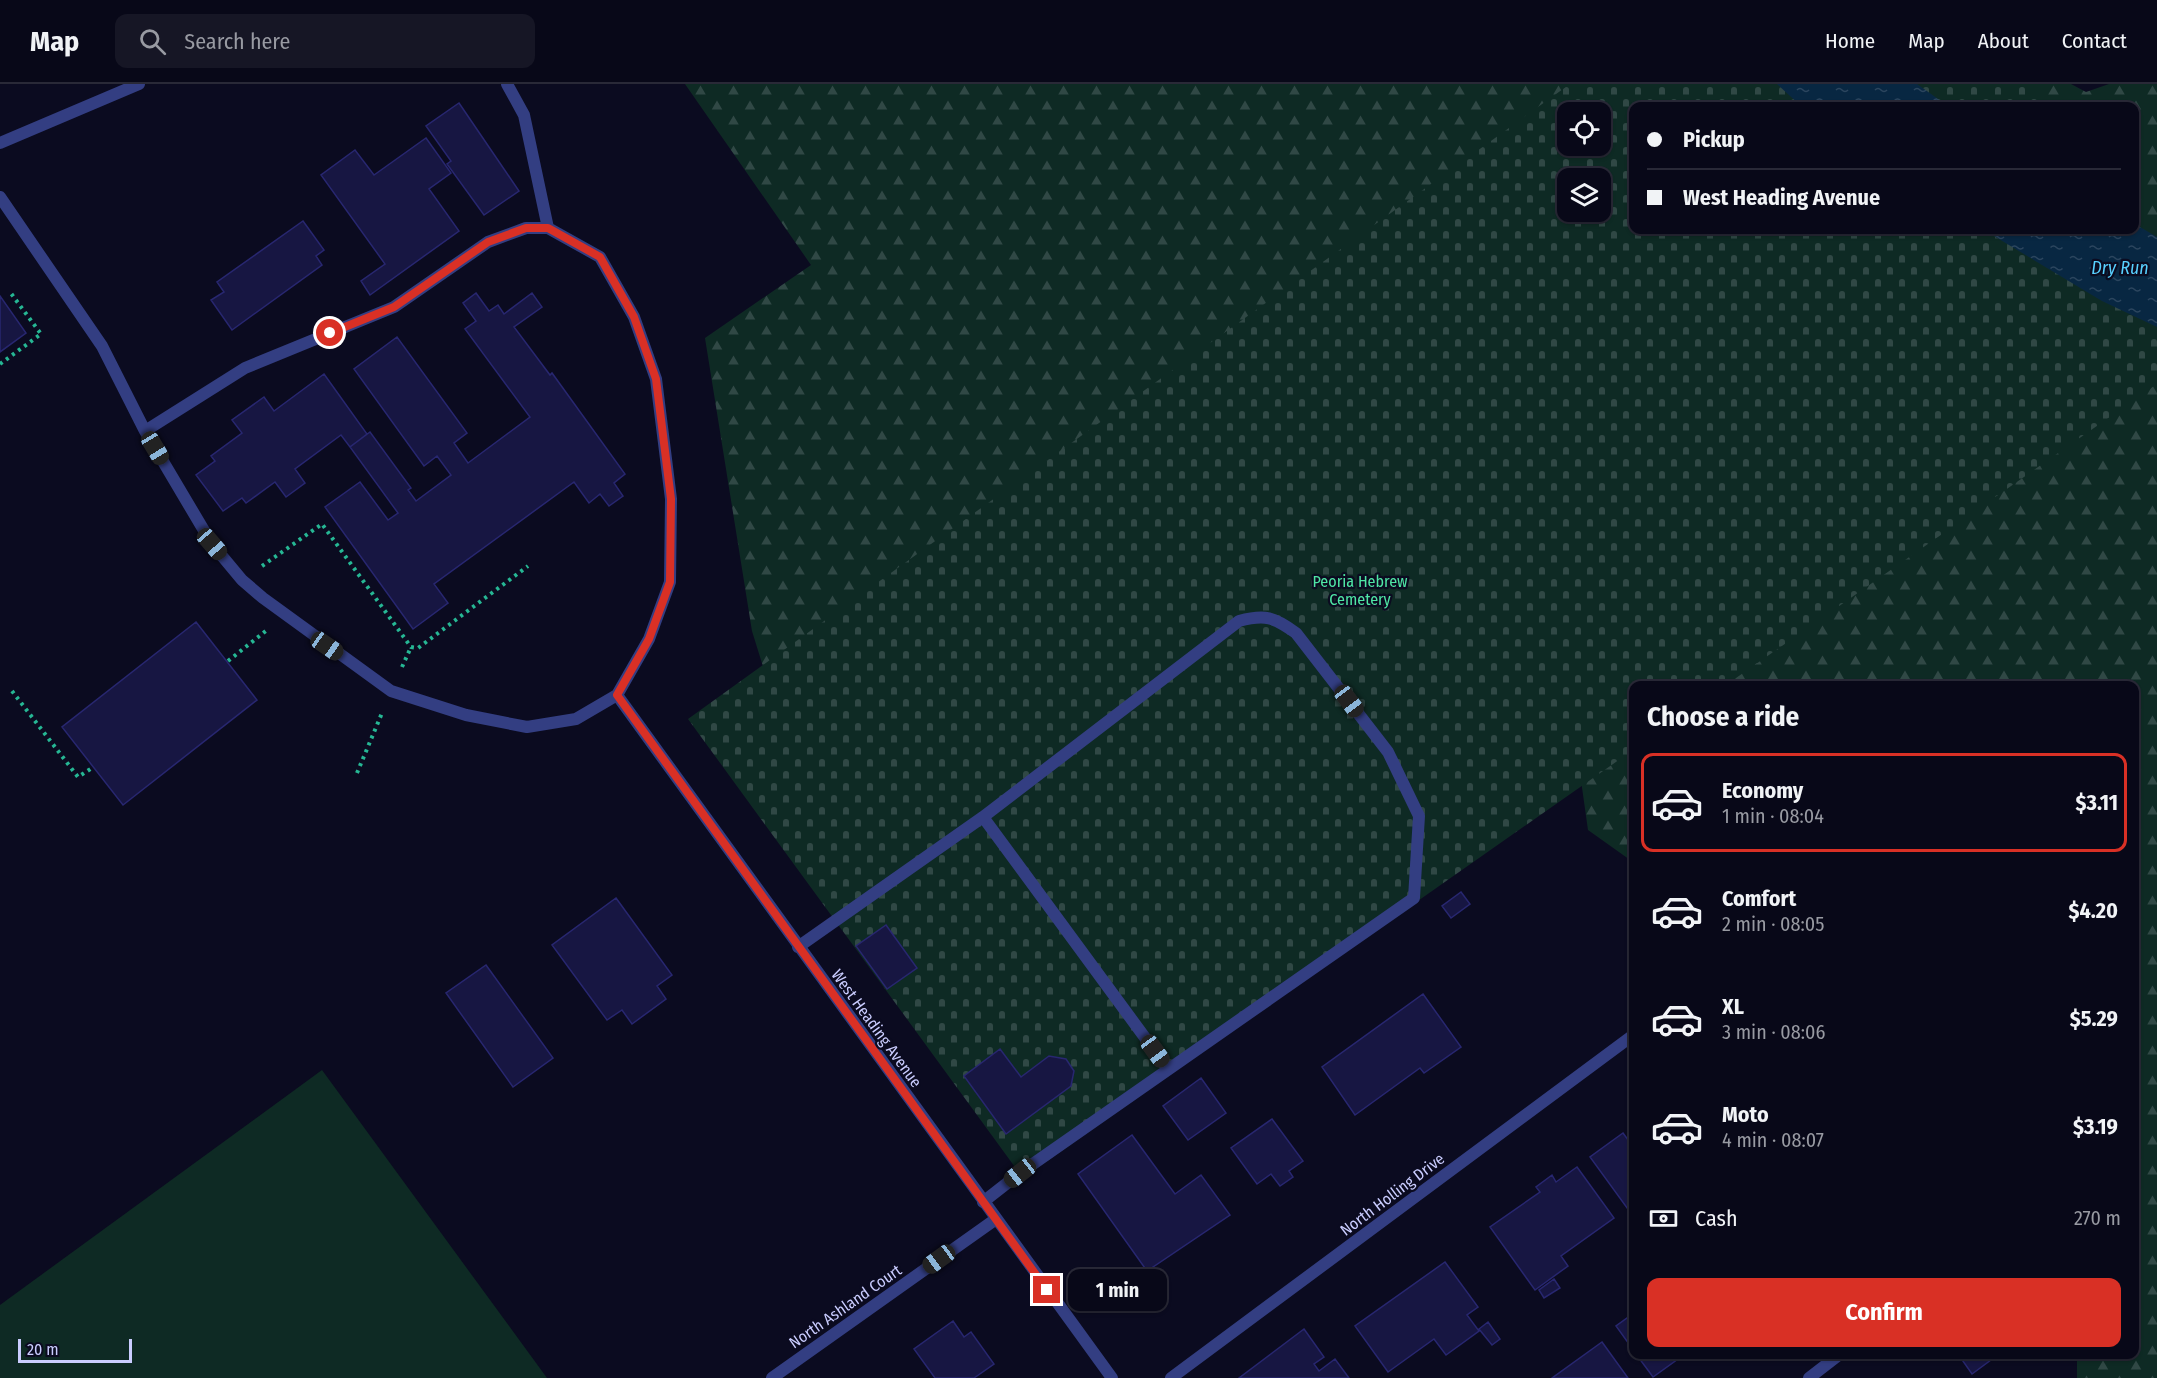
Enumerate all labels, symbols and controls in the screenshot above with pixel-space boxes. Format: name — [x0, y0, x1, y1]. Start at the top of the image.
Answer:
search box — [115, 14, 535, 68]
text: Map — [30, 25, 79, 58]
icon: search — [136, 25, 169, 58]
text: Search here — [184, 28, 290, 55]
text: Home — [1825, 28, 1875, 54]
text: Map — [1908, 28, 1945, 54]
text: About — [1978, 28, 2029, 54]
text: Contact — [2062, 28, 2127, 54]
map controls — [1557, 102, 1611, 222]
button: locate — [1557, 102, 1611, 156]
text: Pickup — [1683, 126, 1745, 153]
button: layers — [1557, 168, 1611, 222]
text: West Heading Avenue — [1683, 184, 1880, 211]
water label: Dry Run — [2091, 257, 2149, 279]
route start — [316, 319, 343, 346]
car — [138, 428, 172, 468]
car — [193, 525, 231, 563]
park label: Peoria Hebrew Cemetery — [1312, 572, 1408, 609]
car — [307, 628, 347, 664]
car — [1331, 681, 1367, 721]
text: Choose a ride — [1647, 701, 1799, 733]
icon: car — [1650, 776, 1704, 830]
text: Economy — [1722, 777, 1803, 804]
text: $3.11 — [2076, 789, 2118, 816]
text: 1 min · 08:04 — [1722, 804, 1824, 828]
icon: car — [1650, 884, 1704, 938]
text: Comfort — [1722, 885, 1796, 912]
text: $4.20 — [2068, 897, 2118, 924]
text: 2 min · 08:05 — [1722, 912, 1824, 936]
street label: West Heading Avenue — [827, 966, 926, 1091]
icon: car — [1650, 992, 1704, 1046]
text: XL — [1722, 993, 1744, 1020]
text: $5.29 — [2070, 1005, 2118, 1032]
text: 3 min · 08:06 — [1722, 1020, 1825, 1044]
car — [1137, 1031, 1173, 1071]
icon: car — [1650, 1100, 1704, 1154]
text: Moto — [1722, 1101, 1769, 1128]
text: $3.19 — [2073, 1113, 2118, 1140]
text: 4 min · 08:07 — [1722, 1128, 1824, 1152]
street label: North Holling Drive — [1337, 1149, 1448, 1240]
car — [1000, 1155, 1040, 1191]
icon: cash — [1647, 1202, 1680, 1235]
text: Cash — [1695, 1205, 1738, 1232]
text: 270 m — [2074, 1206, 2121, 1230]
car — [919, 1241, 959, 1277]
street label: North Ashland Court — [785, 1260, 906, 1352]
callout: 1 min — [1068, 1269, 1167, 1311]
route end — [1033, 1276, 1060, 1303]
text: 1 min — [1096, 1278, 1139, 1302]
button: Confirm — [1647, 1278, 2121, 1347]
scale bar — [18, 1336, 132, 1364]
text: 20 m — [27, 1340, 58, 1359]

